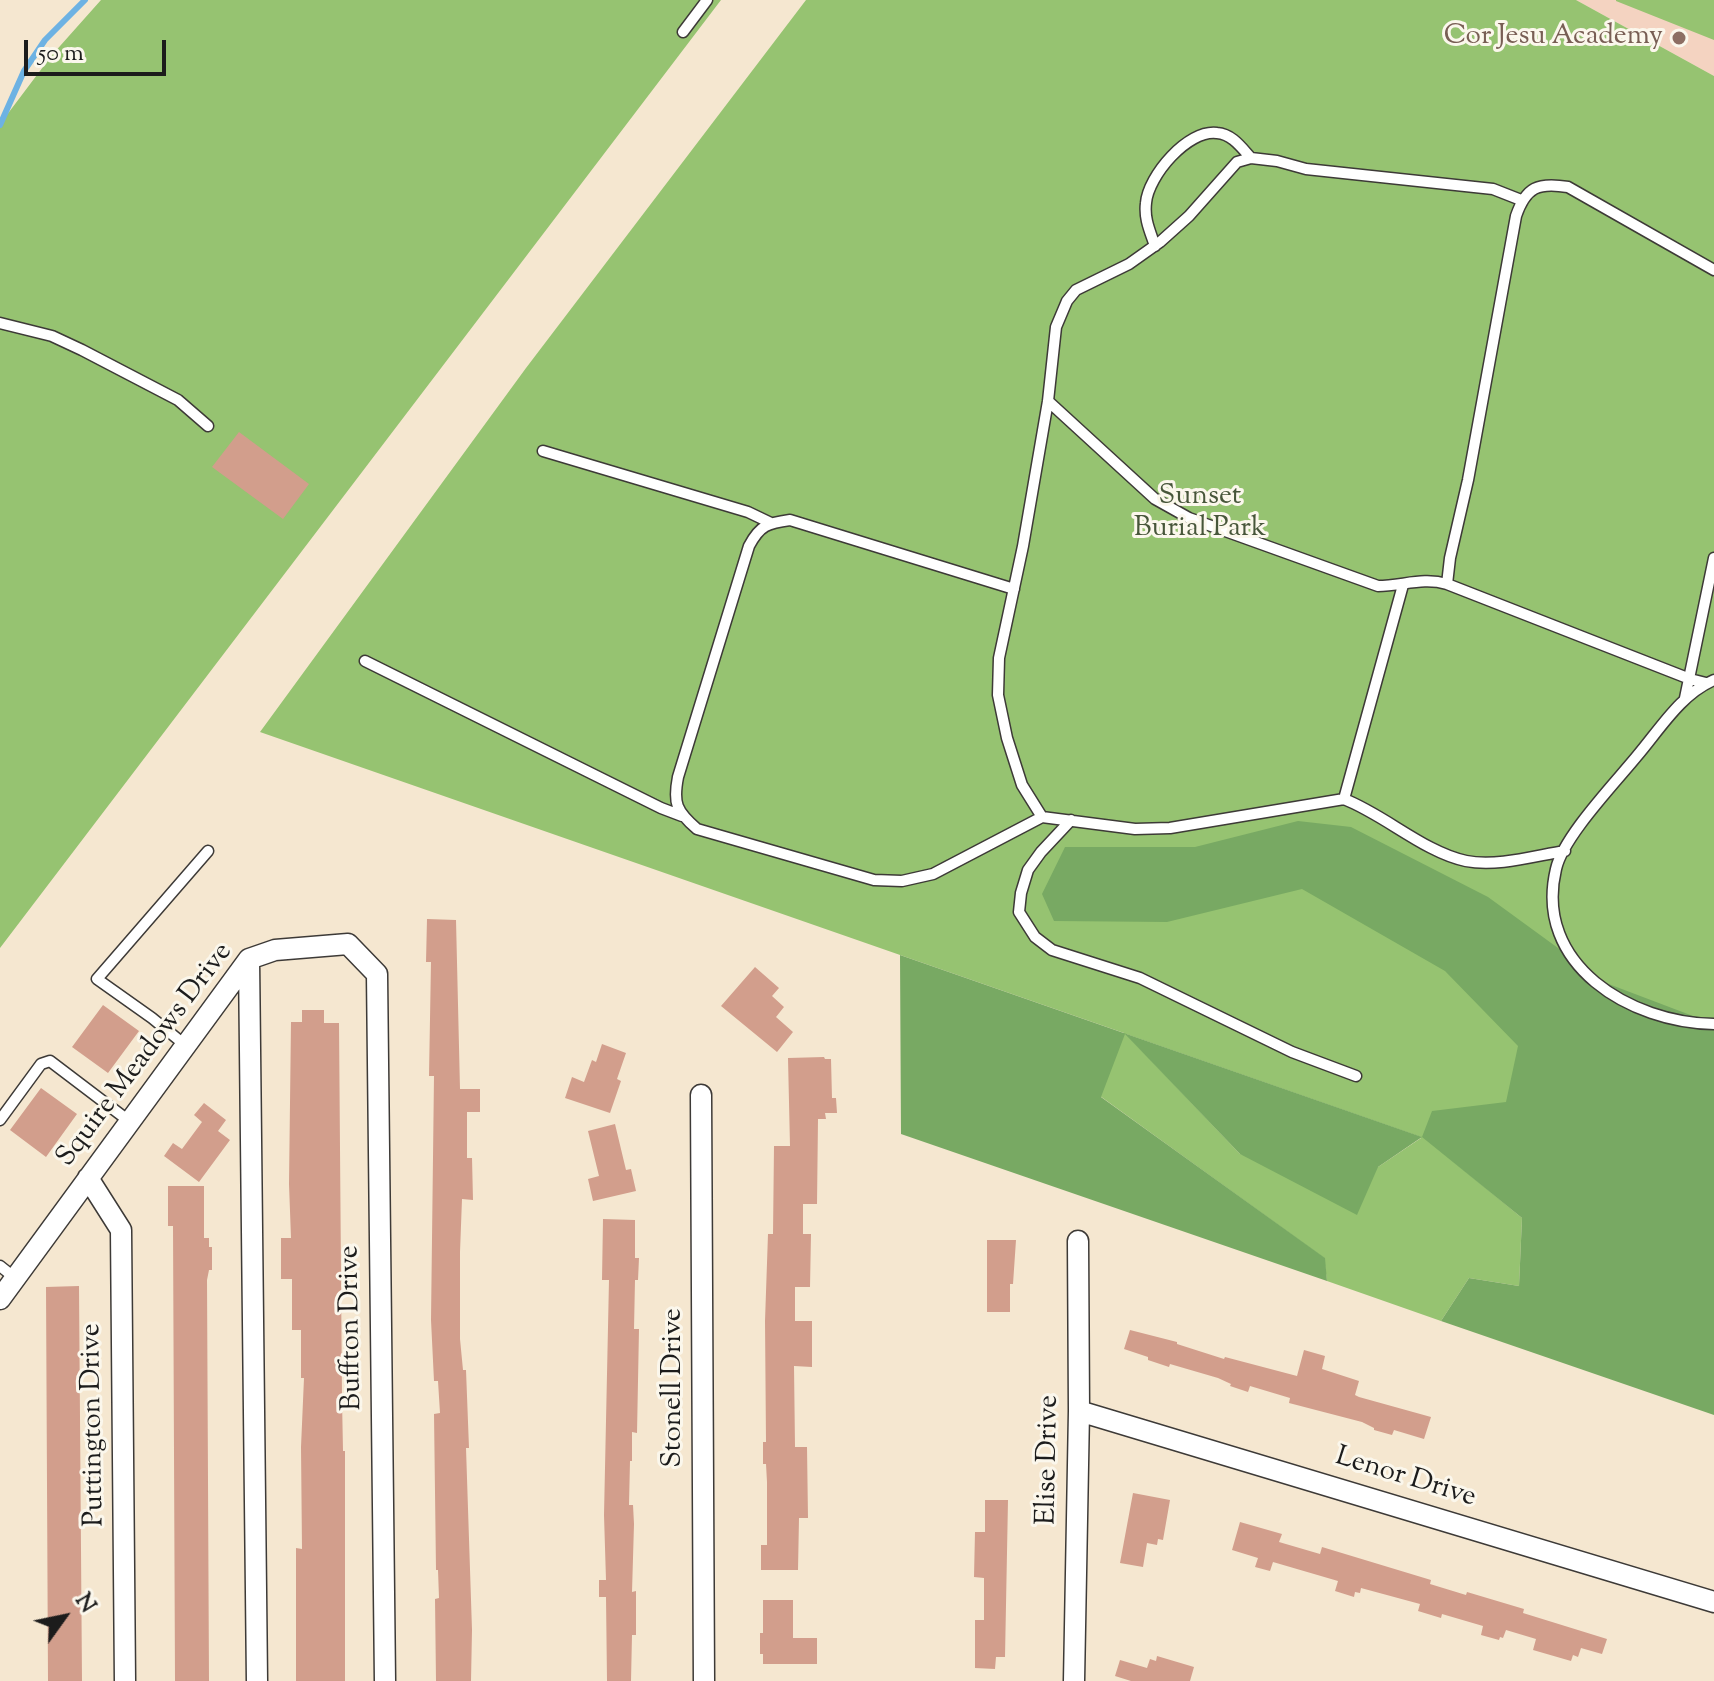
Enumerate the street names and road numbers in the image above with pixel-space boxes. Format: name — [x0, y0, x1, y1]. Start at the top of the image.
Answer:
street label: Squire Meadows Drive — [51, 937, 241, 1175]
street label: Buffton Drive — [335, 1245, 371, 1411]
street label: Stonell Drive — [658, 1308, 692, 1468]
street label: Puttington Drive — [76, 1323, 114, 1527]
street label: Elise Drive — [1032, 1395, 1068, 1525]
street label: Lenor Drive — [1331, 1442, 1479, 1516]

